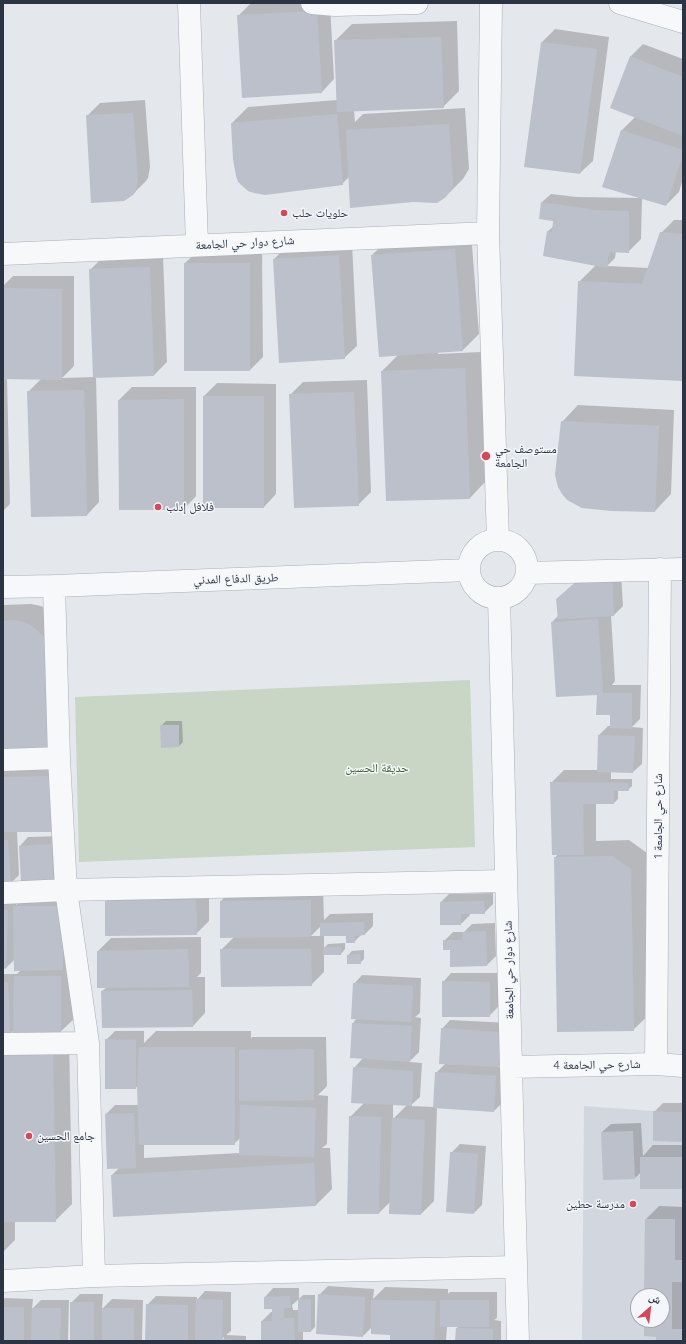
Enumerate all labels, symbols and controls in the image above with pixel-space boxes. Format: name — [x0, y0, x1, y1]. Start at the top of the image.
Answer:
place label: حلويات حلب — [292, 206, 348, 220]
marker: حلويات حلب — [279, 208, 289, 218]
street label: شارع دوار حي الجامعة — [195, 233, 295, 253]
place label: مستوصف حي الجامعة — [495, 442, 557, 470]
marker: مستوصف حي الجامعة — [480, 450, 492, 462]
place label: فلافل إدلب — [166, 500, 214, 514]
marker: فلافل إدلب — [153, 502, 163, 512]
street label: طريق الدفاع المدني — [193, 570, 279, 588]
park label: حديقة الحسين — [345, 761, 409, 775]
street label: شارع حي الجامعة 1 — [651, 773, 665, 859]
street label: شارع دوار حي الجامعة — [501, 920, 517, 1020]
street label: شارع حي الجامعة 4 — [553, 1057, 641, 1073]
place label: جامع الحسين — [37, 1129, 95, 1143]
marker: جامع الحسين — [24, 1131, 34, 1141]
place label: مدرسة حطين — [566, 1197, 625, 1211]
marker: مدرسة حطين — [628, 1199, 638, 1209]
north arrow — [630, 1288, 670, 1328]
text: ش — [647, 1289, 664, 1307]

